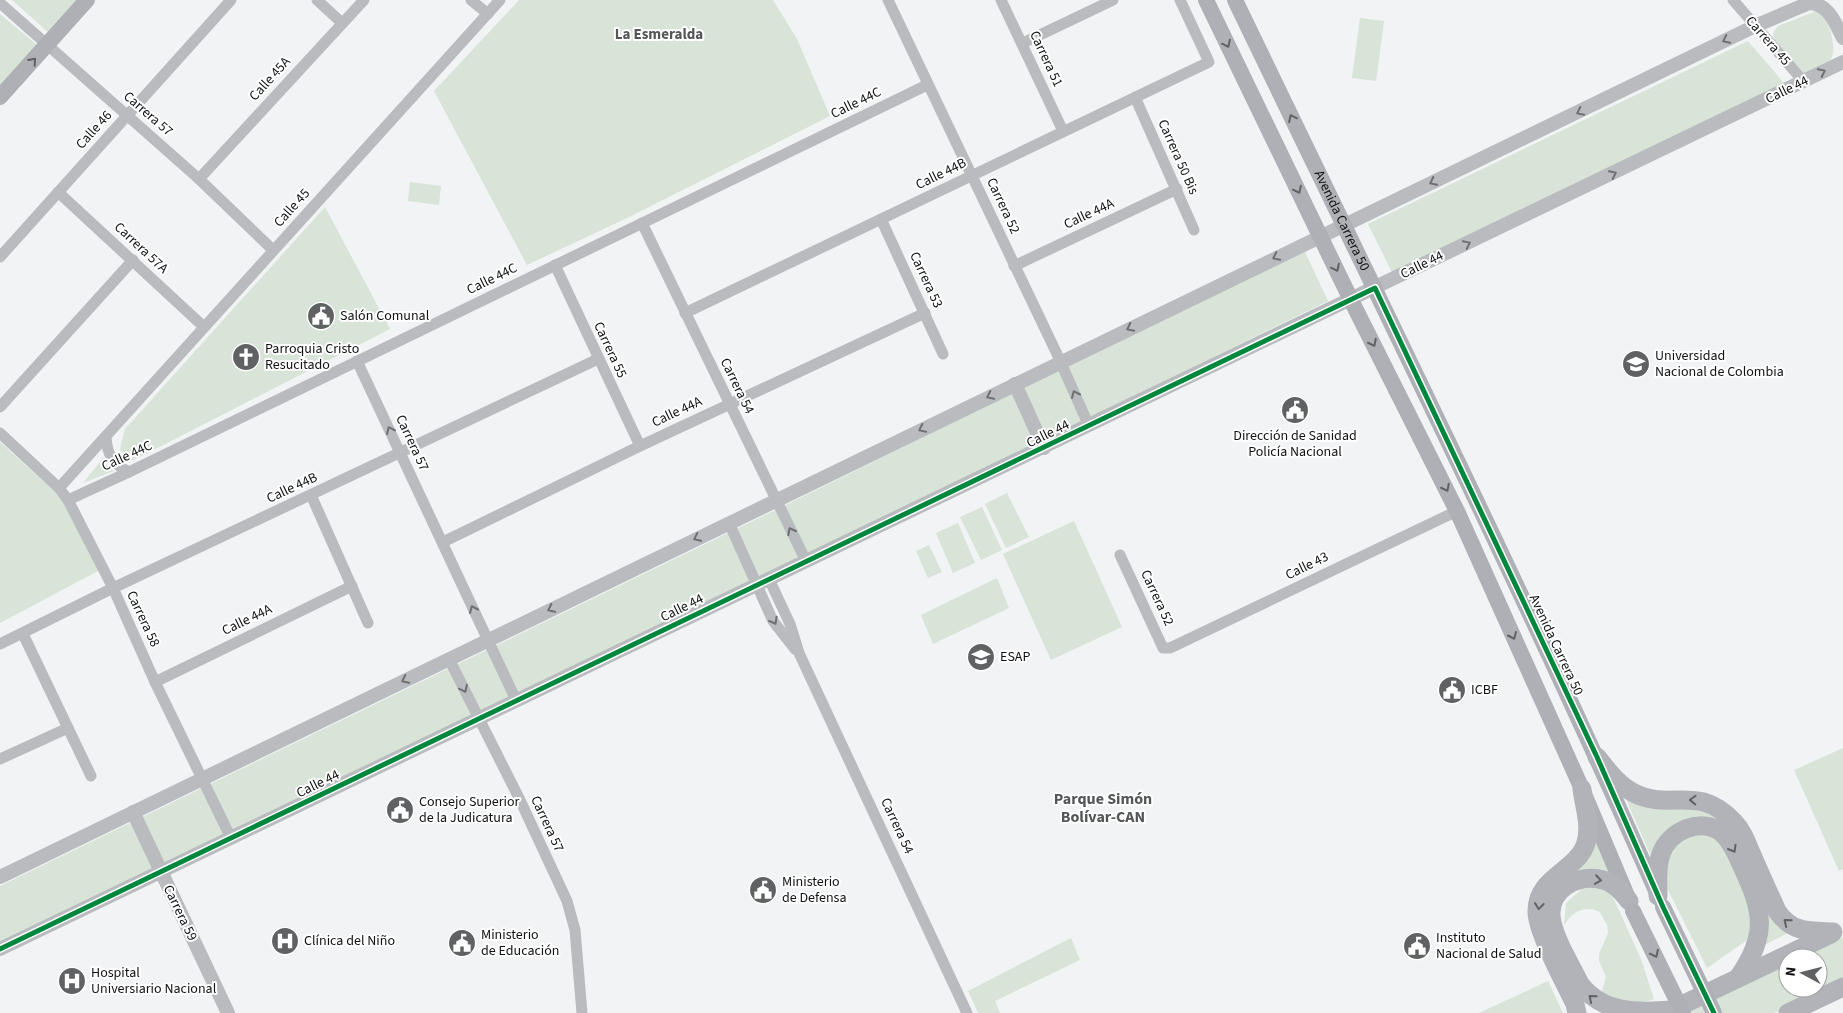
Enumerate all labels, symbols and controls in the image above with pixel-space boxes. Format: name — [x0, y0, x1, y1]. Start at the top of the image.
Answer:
street label: Carrera 45 — [1741, 12, 1795, 70]
district label: La Esmeralda — [615, 24, 703, 45]
street label: Carrera 51 — [1024, 28, 1068, 90]
one-way arrow — [1722, 34, 1731, 45]
one-way arrow — [1221, 39, 1231, 48]
street label: Calle 45A — [245, 52, 296, 106]
one-way arrow — [27, 57, 36, 66]
one-way arrow — [1817, 68, 1826, 79]
street label: Calle 44 — [1762, 71, 1812, 109]
street label: Calle 44C — [827, 82, 885, 124]
street label: Carrera 57 — [119, 87, 177, 141]
street label: Calle 46 — [71, 106, 117, 154]
one-way arrow — [1576, 106, 1585, 116]
one-way arrow — [1288, 114, 1298, 123]
street label: Carrera 50 Bis — [1153, 116, 1204, 198]
street label: Calle 44B — [912, 153, 970, 195]
street label: Avenida Carrera 50 — [1309, 167, 1375, 274]
one-way arrow — [1608, 170, 1617, 180]
street label: Carrera 52 — [981, 175, 1025, 237]
one-way arrow — [1429, 176, 1438, 187]
street label: Calle 45 — [269, 184, 315, 232]
one-way arrow — [1292, 185, 1302, 194]
street label: Calle 44A — [1061, 193, 1118, 234]
street label: Carrera 57A — [110, 218, 173, 279]
one-way arrow — [1461, 240, 1470, 250]
street label: Calle 44 — [1397, 246, 1447, 284]
street label: Carrera 53 — [904, 249, 948, 311]
one-way arrow — [1272, 251, 1281, 261]
street label: Calle 44C — [463, 258, 521, 300]
one-way arrow — [1330, 263, 1340, 272]
public building icon: Salón Comunal — [306, 301, 336, 331]
place label: Salón Comunal — [340, 306, 430, 326]
street label: Carrera 55 — [588, 319, 632, 381]
one-way arrow — [1126, 322, 1135, 332]
one-way arrow — [1367, 338, 1377, 347]
place label: Parroquia Cristo Resucitado — [265, 339, 359, 375]
church icon: Parroquia Cristo Resucitado — [231, 342, 261, 372]
place label: Universidad Nacional de Colombia — [1655, 346, 1784, 382]
school or university icon: Universidad Nacional de Colombia — [1621, 349, 1651, 379]
street label: Carrera 54 — [715, 355, 759, 417]
one-way arrow — [986, 390, 995, 400]
one-way arrow — [1070, 390, 1081, 399]
street label: Calle 44A — [649, 391, 706, 432]
public building icon: Dirección de Sanidad Policía Nacional — [1280, 395, 1310, 425]
street label: Carrera 57 — [390, 412, 434, 474]
street label: Calle 44 — [1023, 415, 1073, 453]
one-way arrow — [918, 423, 927, 433]
one-way arrow — [385, 426, 396, 435]
place label: Dirección de Sanidad Policía Nacional — [1233, 426, 1357, 462]
street label: Calle 44C — [98, 436, 156, 476]
street label: Calle 44B — [263, 468, 321, 508]
one-way arrow — [1440, 483, 1450, 492]
one-way arrow — [787, 527, 797, 536]
one-way arrow — [693, 532, 702, 543]
street label: Calle 43 — [1282, 547, 1332, 585]
street label: Carrera 52 — [1135, 567, 1179, 629]
street label: Carrera 58 — [121, 588, 165, 650]
street label: Calle 44 — [657, 589, 707, 627]
street label: Avenida Carrera 50 — [1524, 591, 1588, 699]
street label: Calle 44A — [219, 599, 276, 641]
one-way arrow — [547, 603, 556, 614]
one-way arrow — [469, 605, 480, 614]
one-way arrow — [768, 616, 778, 625]
one-way arrow — [1507, 631, 1517, 640]
school or university icon: ESAP — [966, 642, 996, 672]
place label: ESAP — [1000, 647, 1030, 667]
one-way arrow — [401, 674, 410, 684]
public building icon: ICBF — [1437, 675, 1467, 705]
place label: ICBF — [1471, 680, 1498, 700]
one-way arrow — [457, 684, 468, 693]
street label: Calle 44 — [293, 765, 343, 803]
district label: Parque Simón Bolívar-CAN — [1054, 788, 1152, 828]
place label: Consejo Superior de la Judicatura — [419, 792, 520, 828]
street label: Carrera 57 — [525, 793, 569, 855]
public building icon: Consejo Superior de la Judicatura — [385, 795, 415, 825]
street label: Carrera 54 — [875, 795, 919, 857]
one-way arrow — [1689, 795, 1697, 805]
one-way arrow — [1727, 843, 1737, 852]
place label: Ministerio de Defensa — [782, 872, 847, 908]
one-way arrow — [1594, 874, 1602, 885]
public building icon: Ministerio de Defensa — [748, 875, 778, 905]
street label: Carrera 59 — [158, 882, 202, 944]
one-way arrow — [1534, 902, 1545, 910]
one-way arrow — [1783, 919, 1793, 928]
place label: Ministerio de Educación — [481, 925, 560, 961]
hospital icon: Clínica del Niño — [270, 926, 300, 956]
public building icon: Ministerio de Educación — [447, 928, 477, 958]
place label: Instituto Nacional de Salud — [1436, 928, 1542, 964]
place label: Clínica del Niño — [304, 931, 395, 951]
public building icon: Instituto Nacional de Salud — [1402, 931, 1432, 961]
north arrow — [1778, 948, 1828, 998]
one-way arrow — [1648, 949, 1658, 958]
place label: Hospital Universiario Nacional — [91, 963, 217, 999]
hospital icon: Hospital Universiario Nacional — [57, 966, 87, 996]
text: N — [1781, 966, 1802, 977]
one-way arrow — [1589, 996, 1598, 1004]

